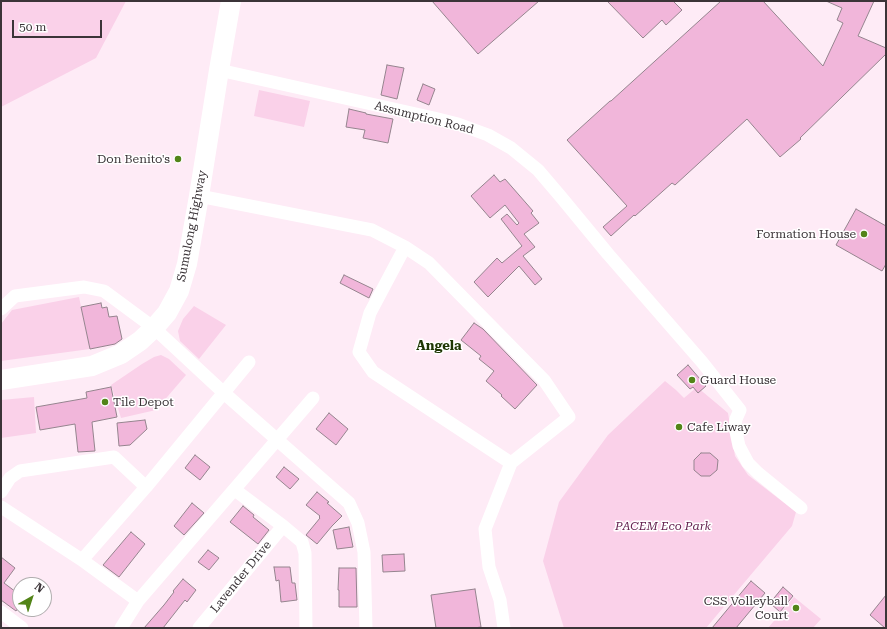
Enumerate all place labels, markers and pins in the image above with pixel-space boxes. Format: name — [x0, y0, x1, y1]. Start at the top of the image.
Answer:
place label: Don Benito's — [97, 152, 170, 166]
marker: Don Benito's — [173, 154, 183, 164]
place label: Formation House — [756, 227, 856, 241]
marker: Formation House — [859, 229, 869, 239]
place label: Guard House — [700, 373, 776, 387]
marker: Guard House — [687, 375, 697, 385]
place label: Tile Depot — [113, 395, 174, 409]
marker: Tile Depot — [100, 397, 110, 407]
place label: Cafe Liway — [687, 420, 751, 434]
marker: Cafe Liway — [674, 422, 684, 432]
place label: CSS Volleyball Court — [704, 594, 788, 622]
marker: CSS Volleyball Court — [791, 603, 801, 613]

